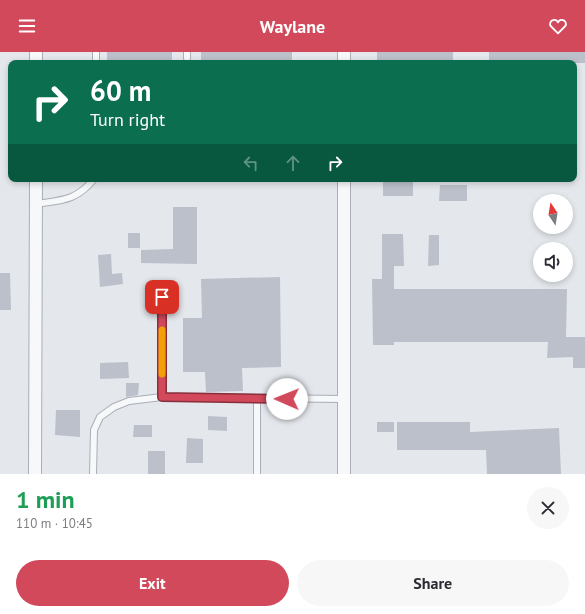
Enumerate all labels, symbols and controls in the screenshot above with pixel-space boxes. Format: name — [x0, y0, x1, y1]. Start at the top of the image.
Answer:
icon: menu — [16, 15, 38, 37]
text: Waylane — [260, 15, 325, 38]
icon: heart — [547, 15, 569, 37]
text: 60 m — [90, 72, 151, 109]
icon: right — [24, 76, 76, 128]
text: Turn right — [90, 108, 165, 131]
icon: left — [240, 152, 262, 174]
icon: ahead — [282, 152, 304, 174]
icon: right — [324, 152, 346, 174]
north arrow — [533, 194, 573, 234]
map controls — [533, 194, 573, 282]
button: sound — [533, 242, 573, 282]
pin — [145, 280, 179, 314]
icon: arrive — [151, 286, 173, 308]
position arrow — [266, 378, 308, 420]
text: 1 min — [16, 484, 75, 515]
button: close — [527, 487, 569, 529]
text: 110 m · 10:45 — [16, 515, 93, 532]
button: Exit — [16, 560, 289, 606]
button: Share — [297, 560, 569, 606]

